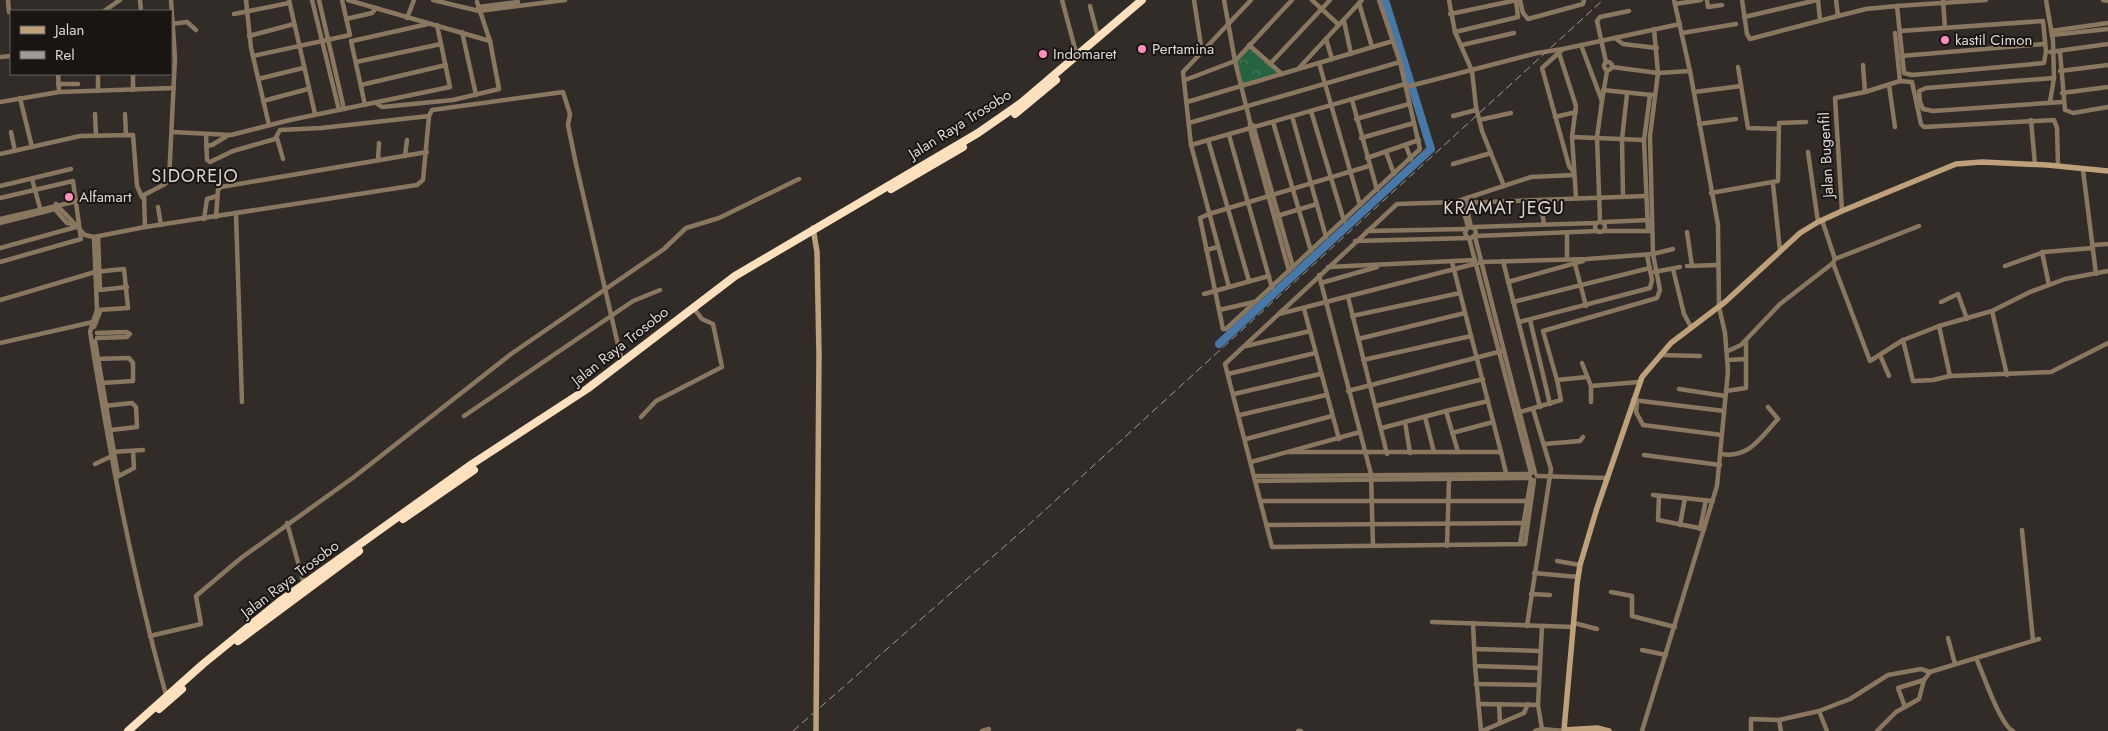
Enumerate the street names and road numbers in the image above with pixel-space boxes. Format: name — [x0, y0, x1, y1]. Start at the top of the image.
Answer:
street label: Jalan Raya Trosobo — [903, 84, 1016, 166]
street label: Jalan Bugenfil — [1813, 112, 1839, 200]
street label: Jalan Raya Trosobo — [565, 301, 673, 392]
street label: Jalan Raya Trosobo — [235, 535, 344, 624]

